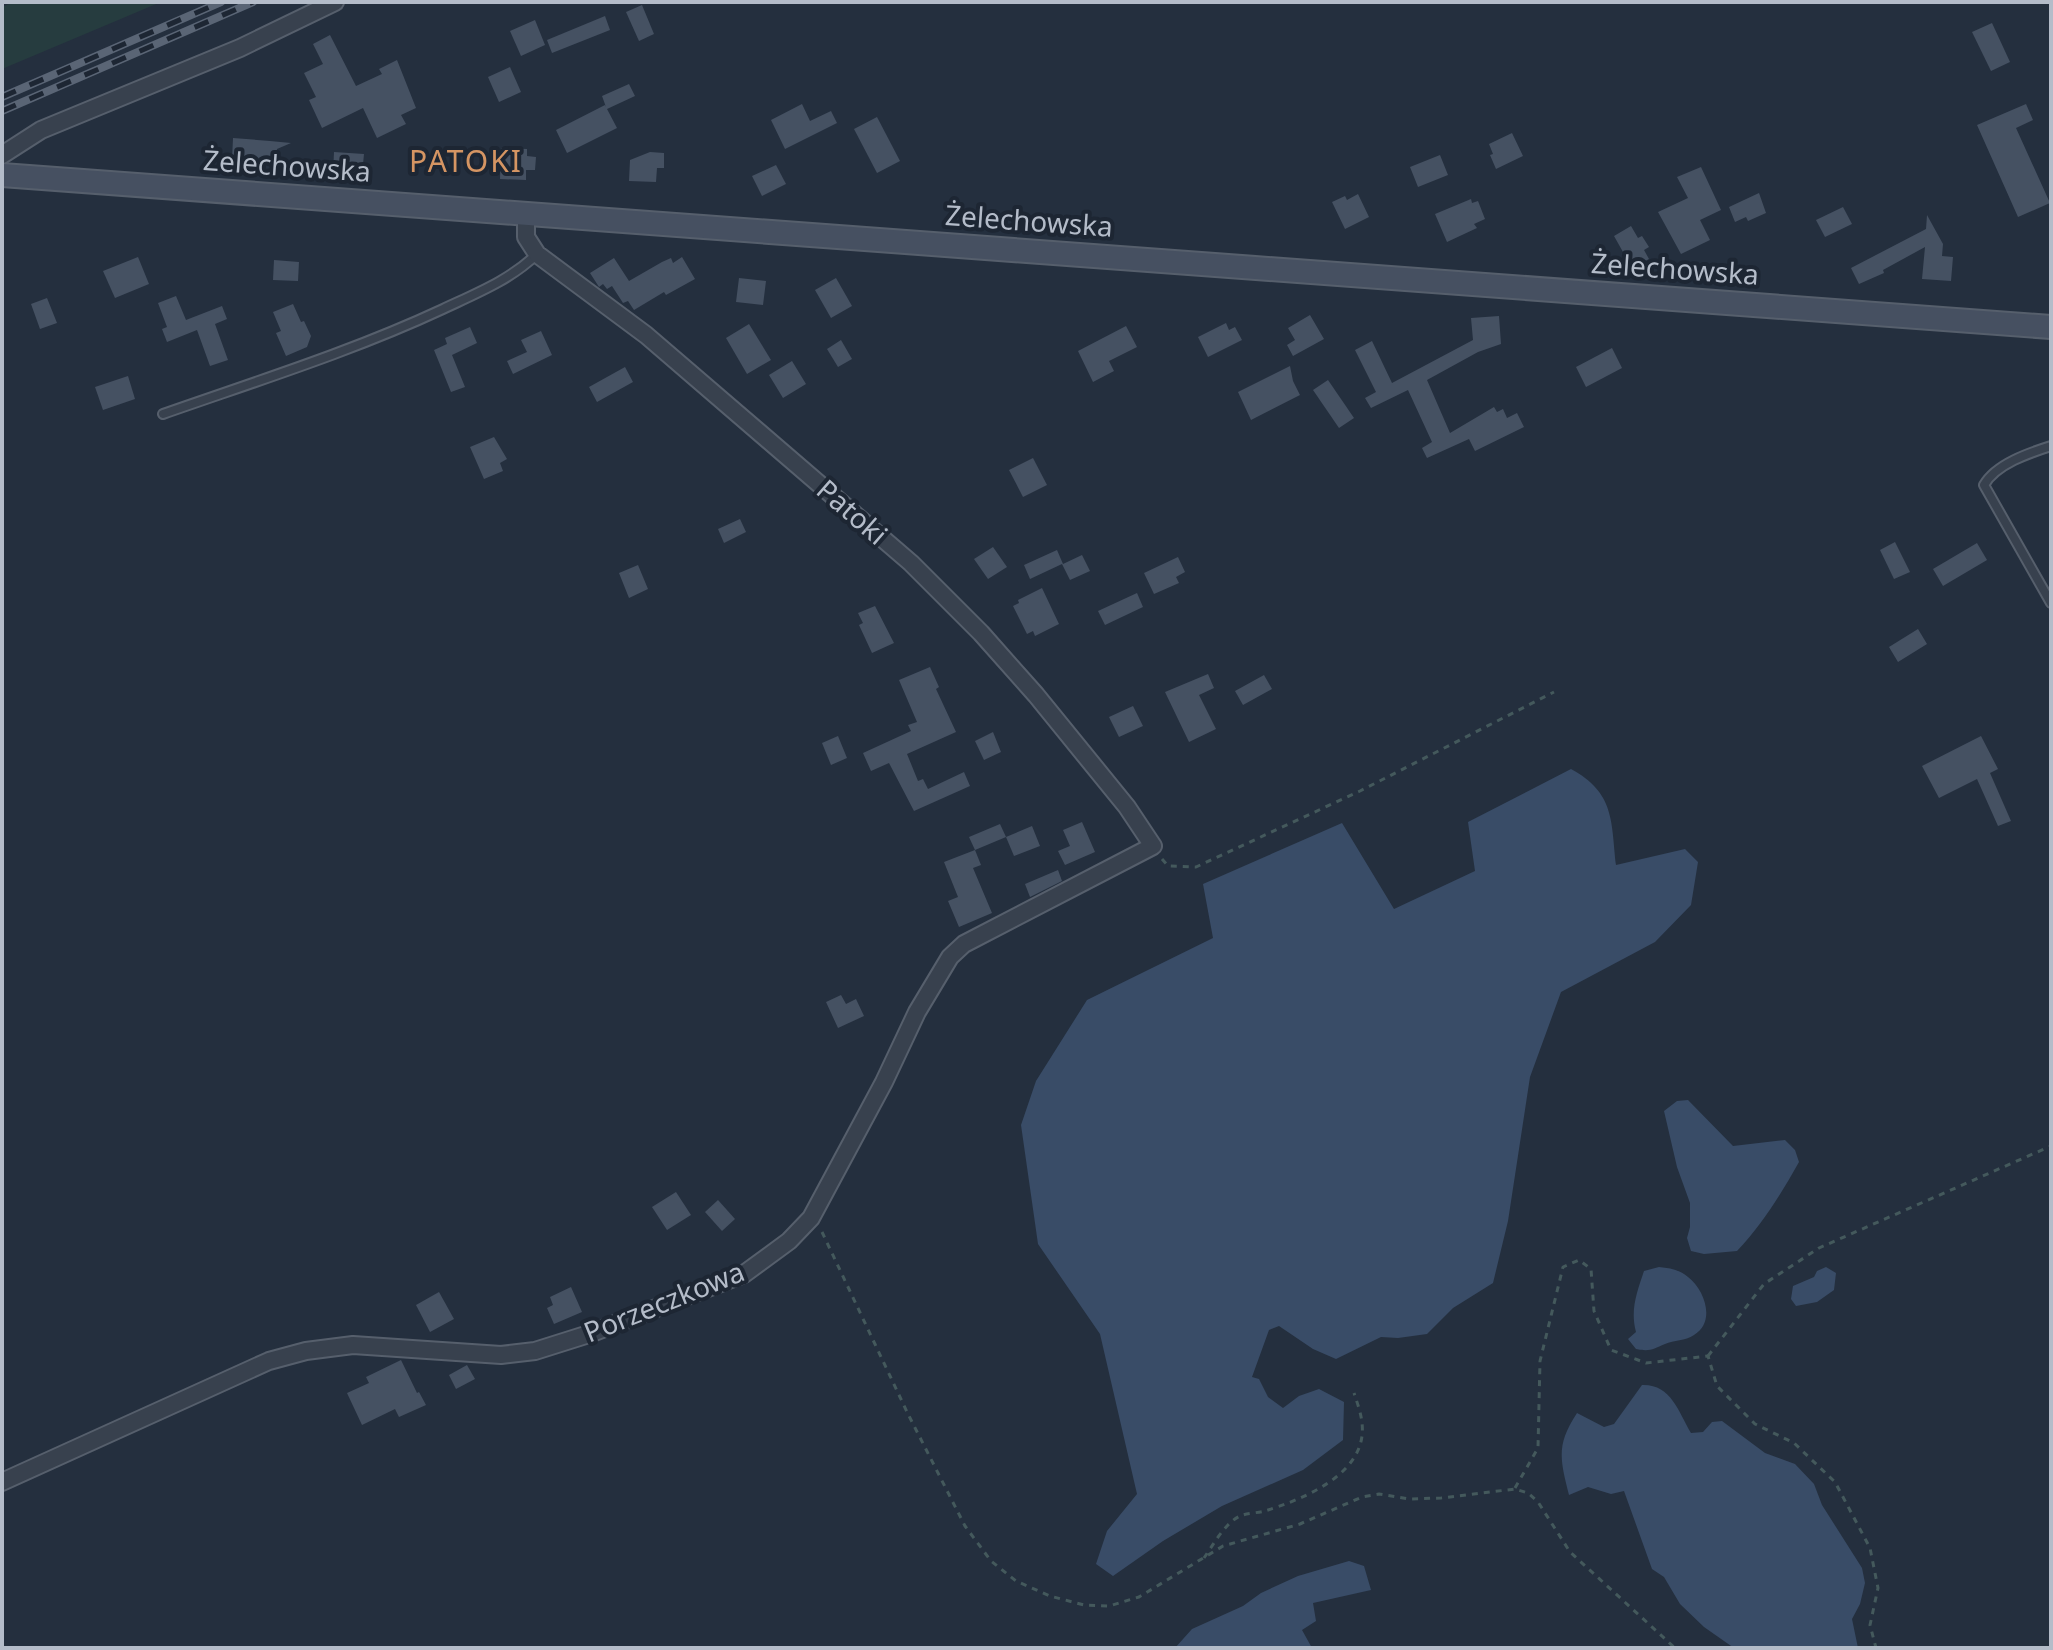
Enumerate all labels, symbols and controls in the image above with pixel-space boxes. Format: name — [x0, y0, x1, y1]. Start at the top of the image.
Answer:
street label: Żelechowska — [202, 140, 372, 190]
district label: PATOKI — [409, 140, 523, 181]
street label: Żelechowska — [944, 195, 1114, 245]
street label: Żelechowska — [1590, 243, 1760, 293]
street label: Patoki — [809, 470, 896, 552]
street label: Porzeczkowa — [578, 1252, 750, 1351]

